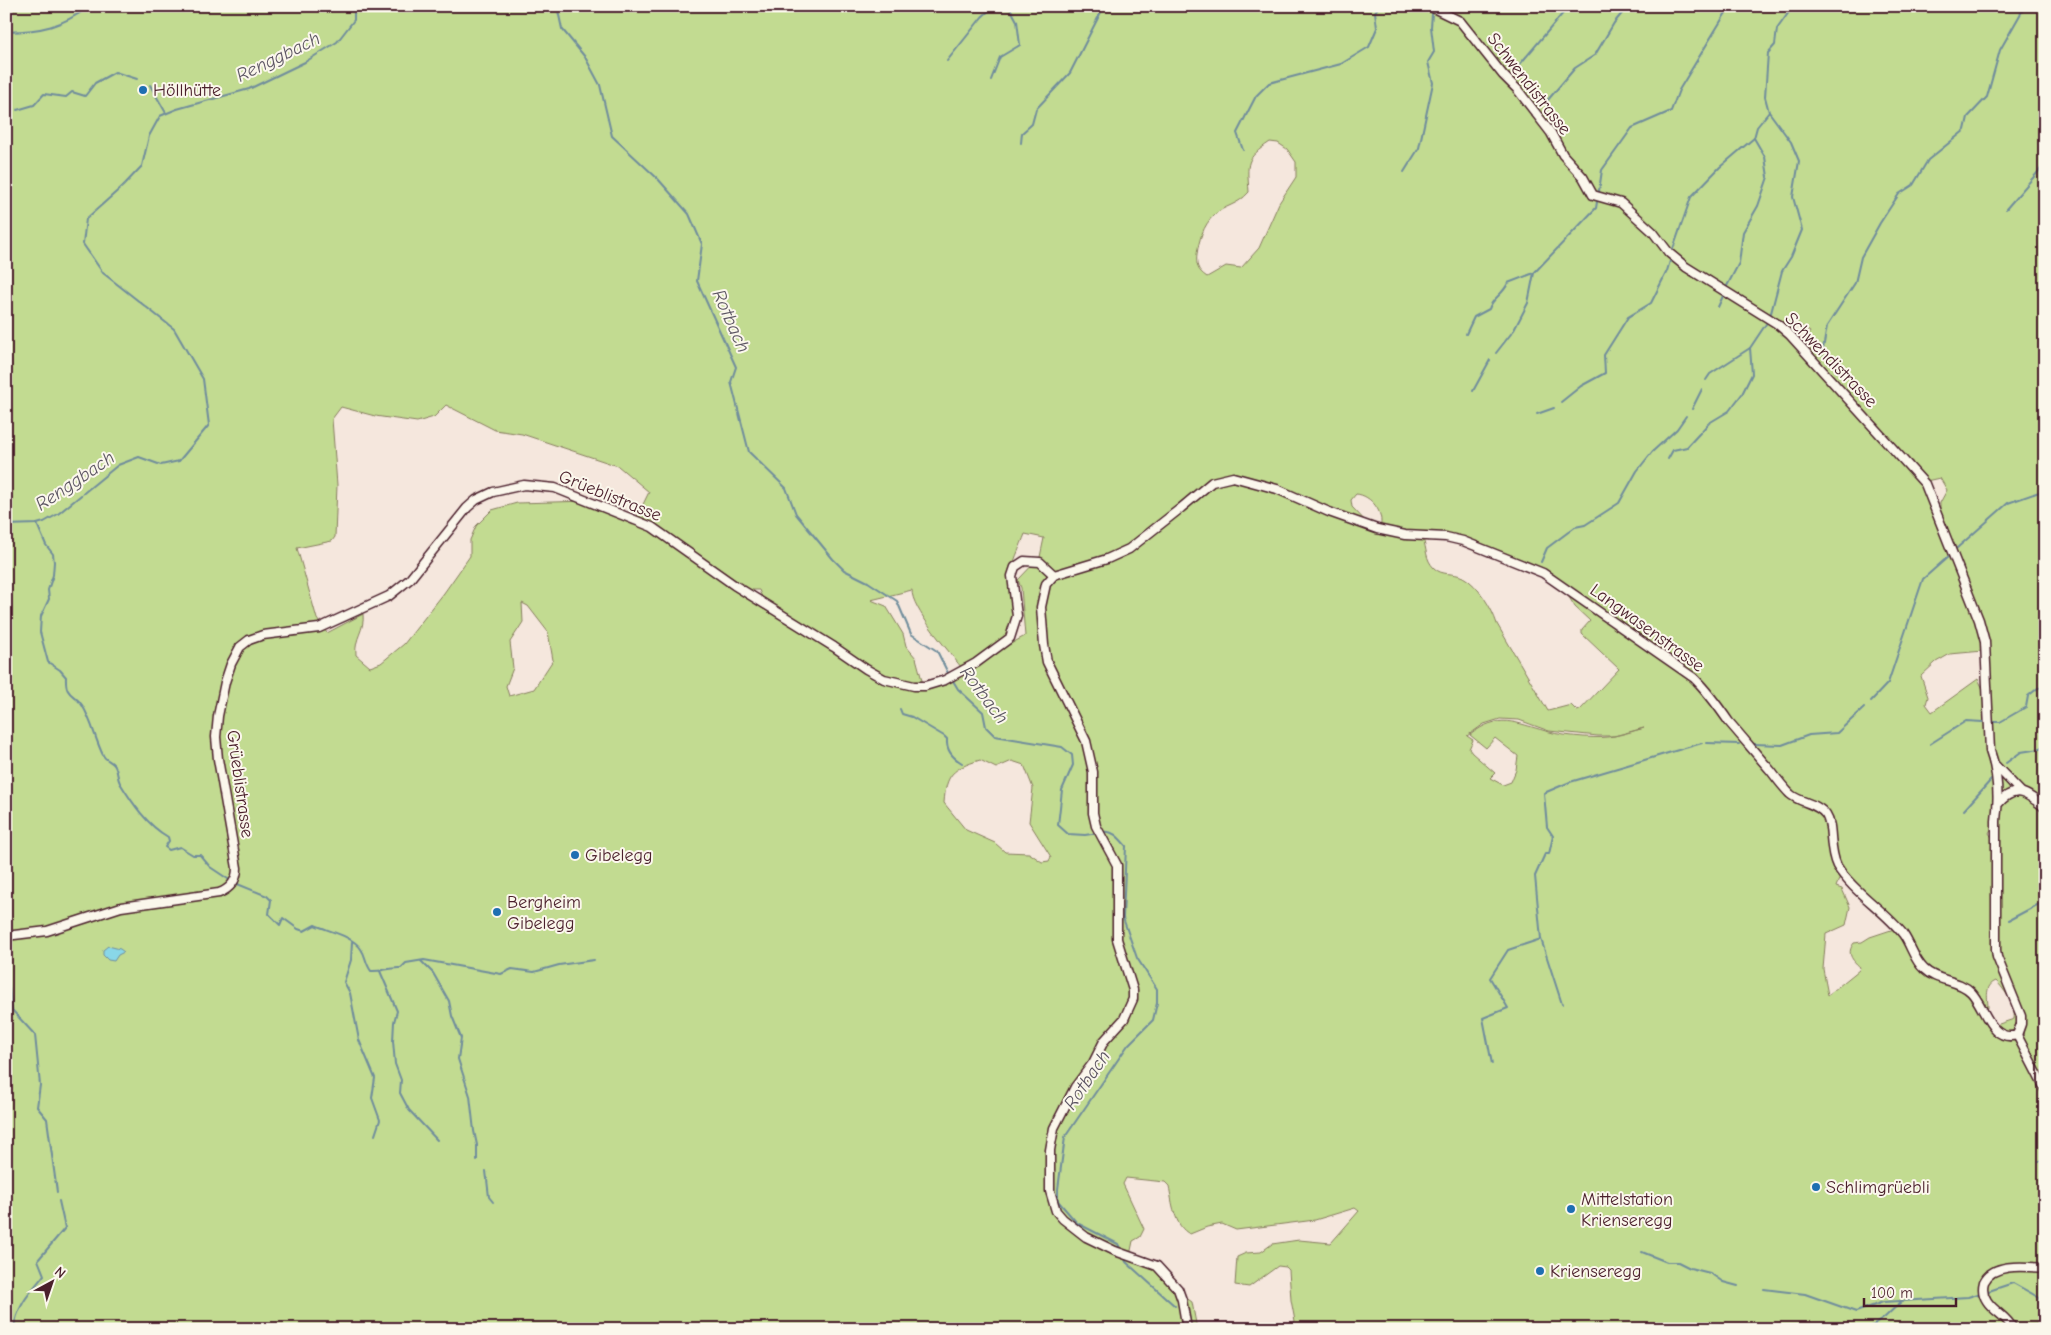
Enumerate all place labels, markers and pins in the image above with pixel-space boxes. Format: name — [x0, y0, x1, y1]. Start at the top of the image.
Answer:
place label: Höllhütte — [153, 80, 221, 101]
marker: Höllhütte — [137, 84, 149, 96]
place label: Gibelegg — [585, 845, 653, 866]
marker: Gibelegg — [569, 849, 581, 861]
place label: Bergheim Gibelegg — [507, 892, 581, 934]
marker: Bergheim Gibelegg — [491, 906, 503, 918]
place label: Schlimgrüebli — [1826, 1177, 1930, 1198]
marker: Schlimgrüebli — [1810, 1181, 1822, 1193]
place label: Mittelstation Krienseregg — [1581, 1189, 1673, 1231]
marker: Mittelstation Krienseregg — [1565, 1203, 1577, 1215]
place label: Krienseregg — [1550, 1261, 1642, 1282]
marker: Krienseregg — [1534, 1265, 1546, 1277]

